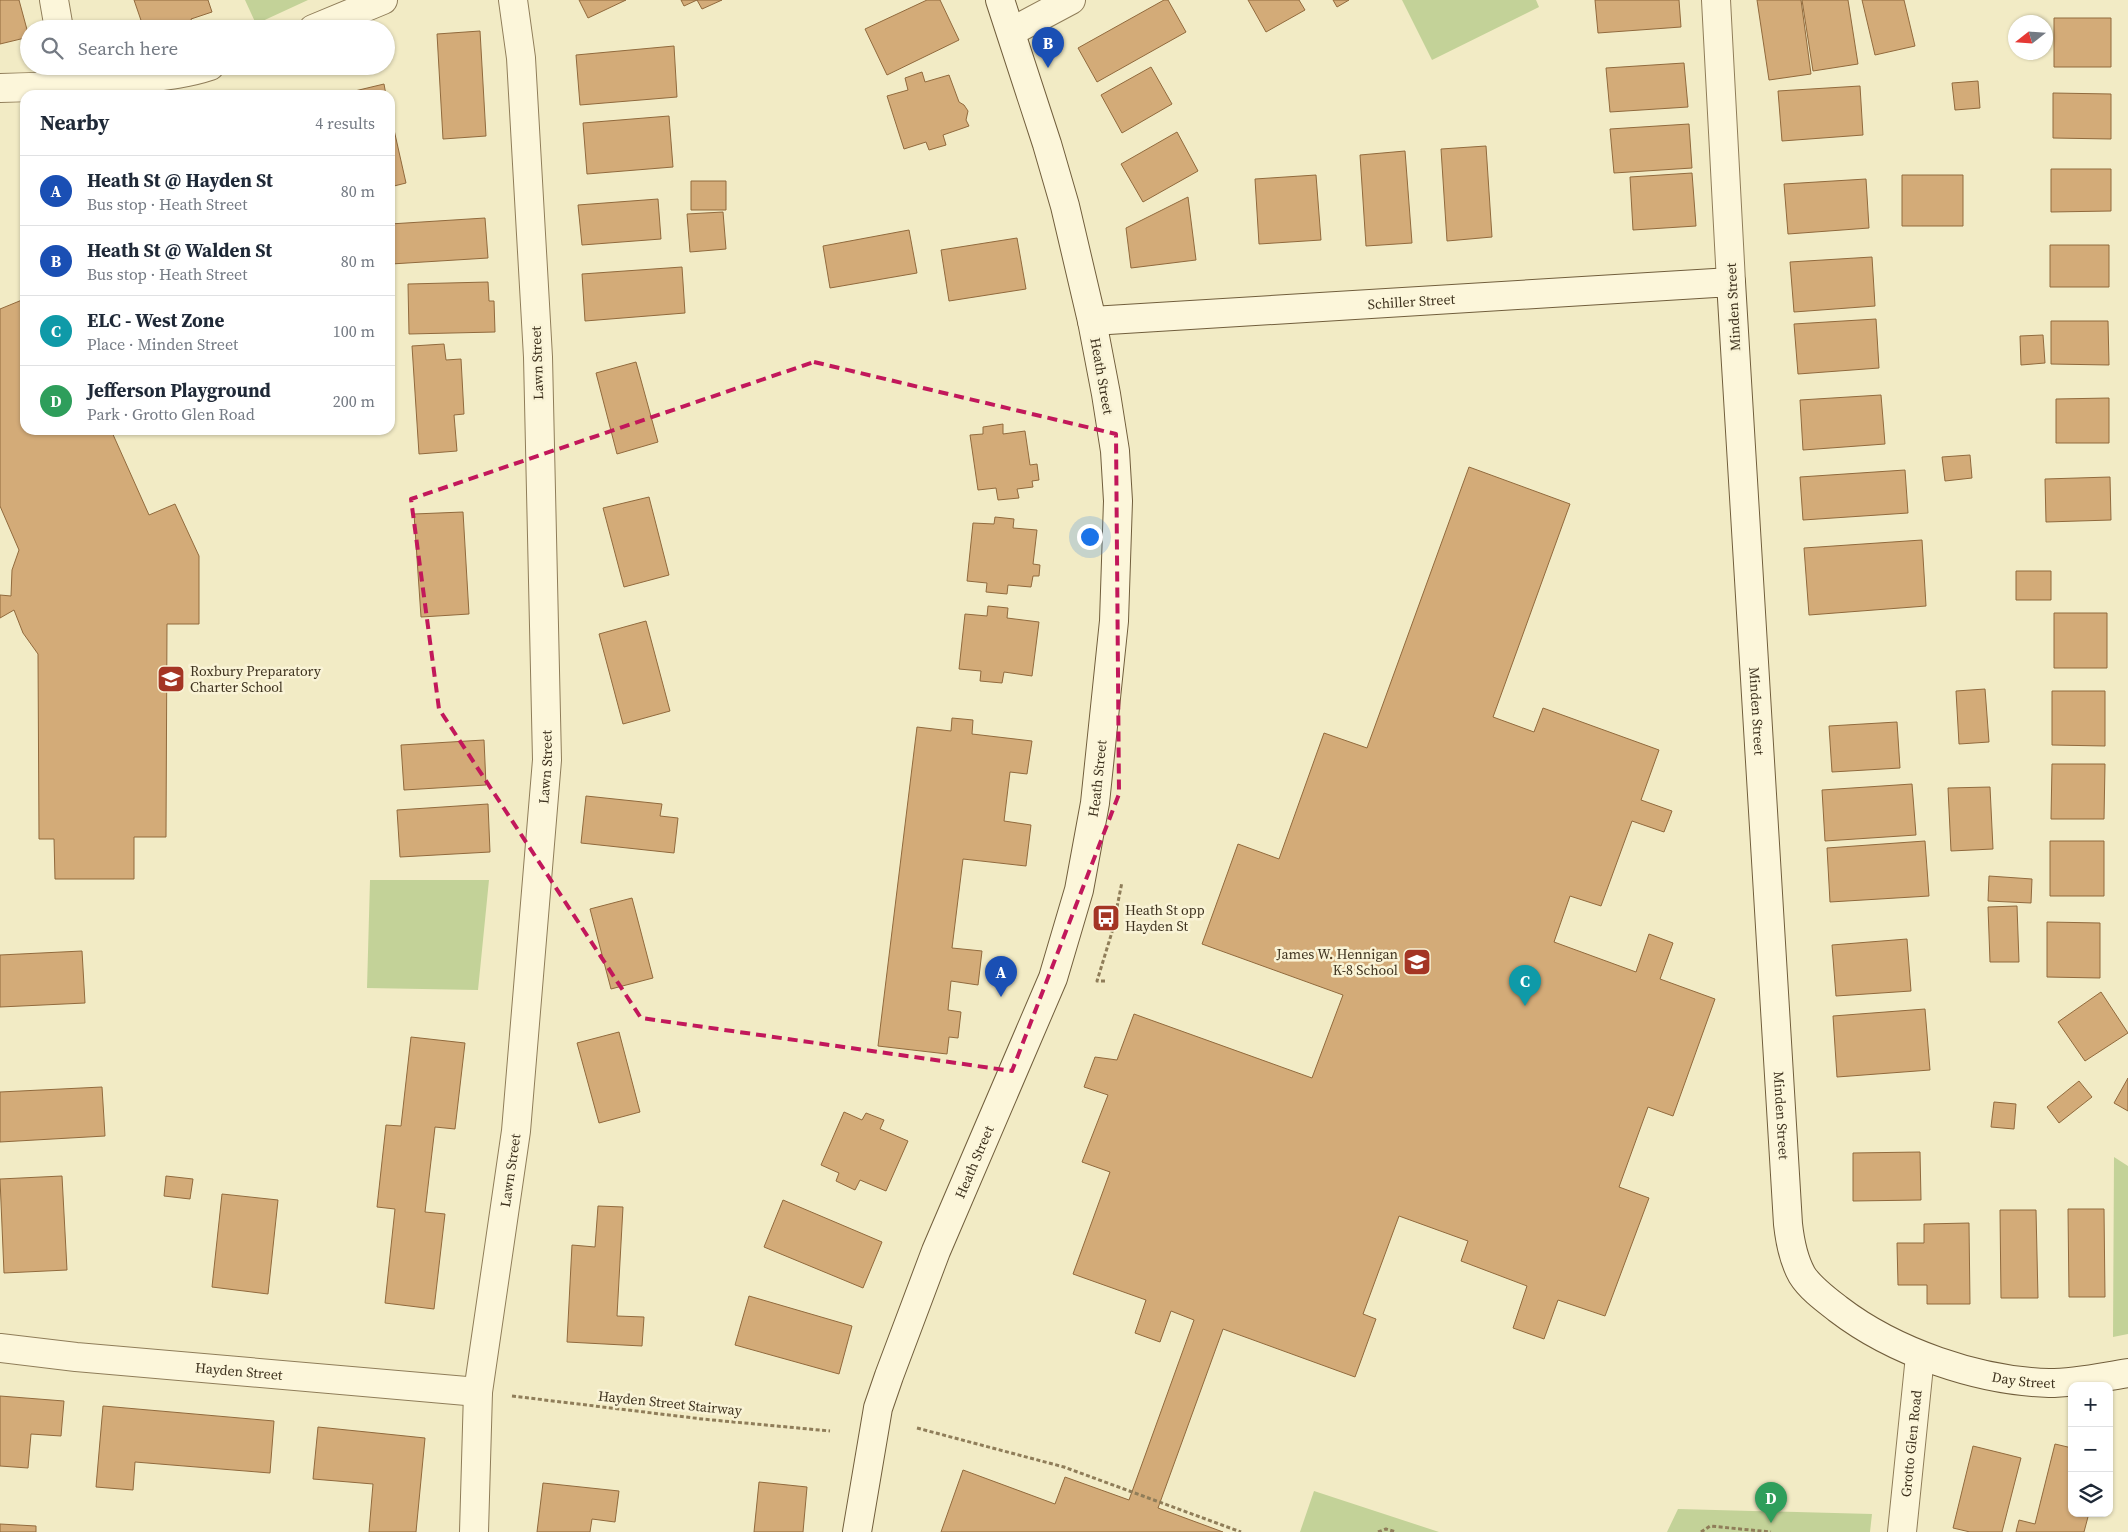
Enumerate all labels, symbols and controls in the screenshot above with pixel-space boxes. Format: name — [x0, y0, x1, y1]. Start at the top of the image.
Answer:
north arrow — [2008, 15, 2053, 60]
search box — [20, 20, 395, 75]
pin: B — [1032, 27, 1064, 68]
icon: search — [38, 34, 66, 62]
text: Search here — [78, 35, 178, 61]
text: Nearby — [40, 108, 110, 137]
text: 4 results — [315, 112, 375, 134]
text: Heath St @ Hayden St — [87, 167, 273, 193]
text: A — [51, 180, 61, 202]
text: 80 m — [341, 180, 375, 202]
text: Bus stop · Heath Street — [87, 193, 247, 215]
text: Heath St @ Walden St — [87, 237, 272, 263]
text: B — [51, 250, 61, 272]
text: 80 m — [341, 250, 375, 272]
street label: Minden Street — [1721, 262, 1745, 352]
text: Bus stop · Heath Street — [87, 263, 247, 285]
street label: Schiller Street — [1367, 289, 1456, 314]
text: ELC - West Zone — [87, 307, 224, 333]
text: C — [51, 320, 61, 342]
text: 100 m — [333, 320, 375, 342]
street label: Lawn Street — [526, 325, 548, 400]
text: Place · Minden Street — [87, 333, 238, 355]
street label: Heath Street — [1085, 336, 1119, 416]
text: Jefferson Playground — [87, 377, 271, 403]
text: D — [50, 390, 62, 412]
text: 200 m — [333, 390, 375, 412]
text: Park · Grotto Glen Road — [87, 403, 255, 425]
your location — [1077, 524, 1103, 550]
place label: Roxbury Preparatory Charter School — [190, 661, 322, 697]
school or university icon: Roxbury Preparatory Charter School — [156, 664, 186, 694]
street label: Minden Street — [1744, 666, 1770, 756]
street label: Lawn Street — [533, 729, 557, 805]
street label: Heath Street — [1083, 739, 1112, 819]
place label: Heath St opp Hayden St — [1125, 900, 1205, 936]
bus stop icon: Heath St opp Hayden St — [1091, 903, 1121, 933]
place label: James W. Hennigan K-8 School — [1276, 944, 1399, 980]
school or university icon: James W. Hennigan K-8 School — [1402, 947, 1432, 977]
pin: A — [985, 956, 1017, 997]
pin: C — [1509, 965, 1541, 1006]
street label: Minden Street — [1769, 1071, 1794, 1160]
street label: Heath Street — [950, 1122, 999, 1201]
street label: Lawn Street — [495, 1132, 526, 1208]
street label: Hayden Street — [194, 1357, 284, 1385]
street label: Day Street — [1990, 1366, 2056, 1393]
map controls — [2068, 1382, 2113, 1517]
button: + — [2068, 1382, 2113, 1427]
street label: Hayden Street Stairway — [597, 1386, 744, 1421]
street label: Grotto Glen Road — [1896, 1389, 1926, 1498]
button: − — [2068, 1427, 2113, 1472]
button: layers — [2068, 1472, 2113, 1517]
pin: D — [1755, 1482, 1787, 1523]

